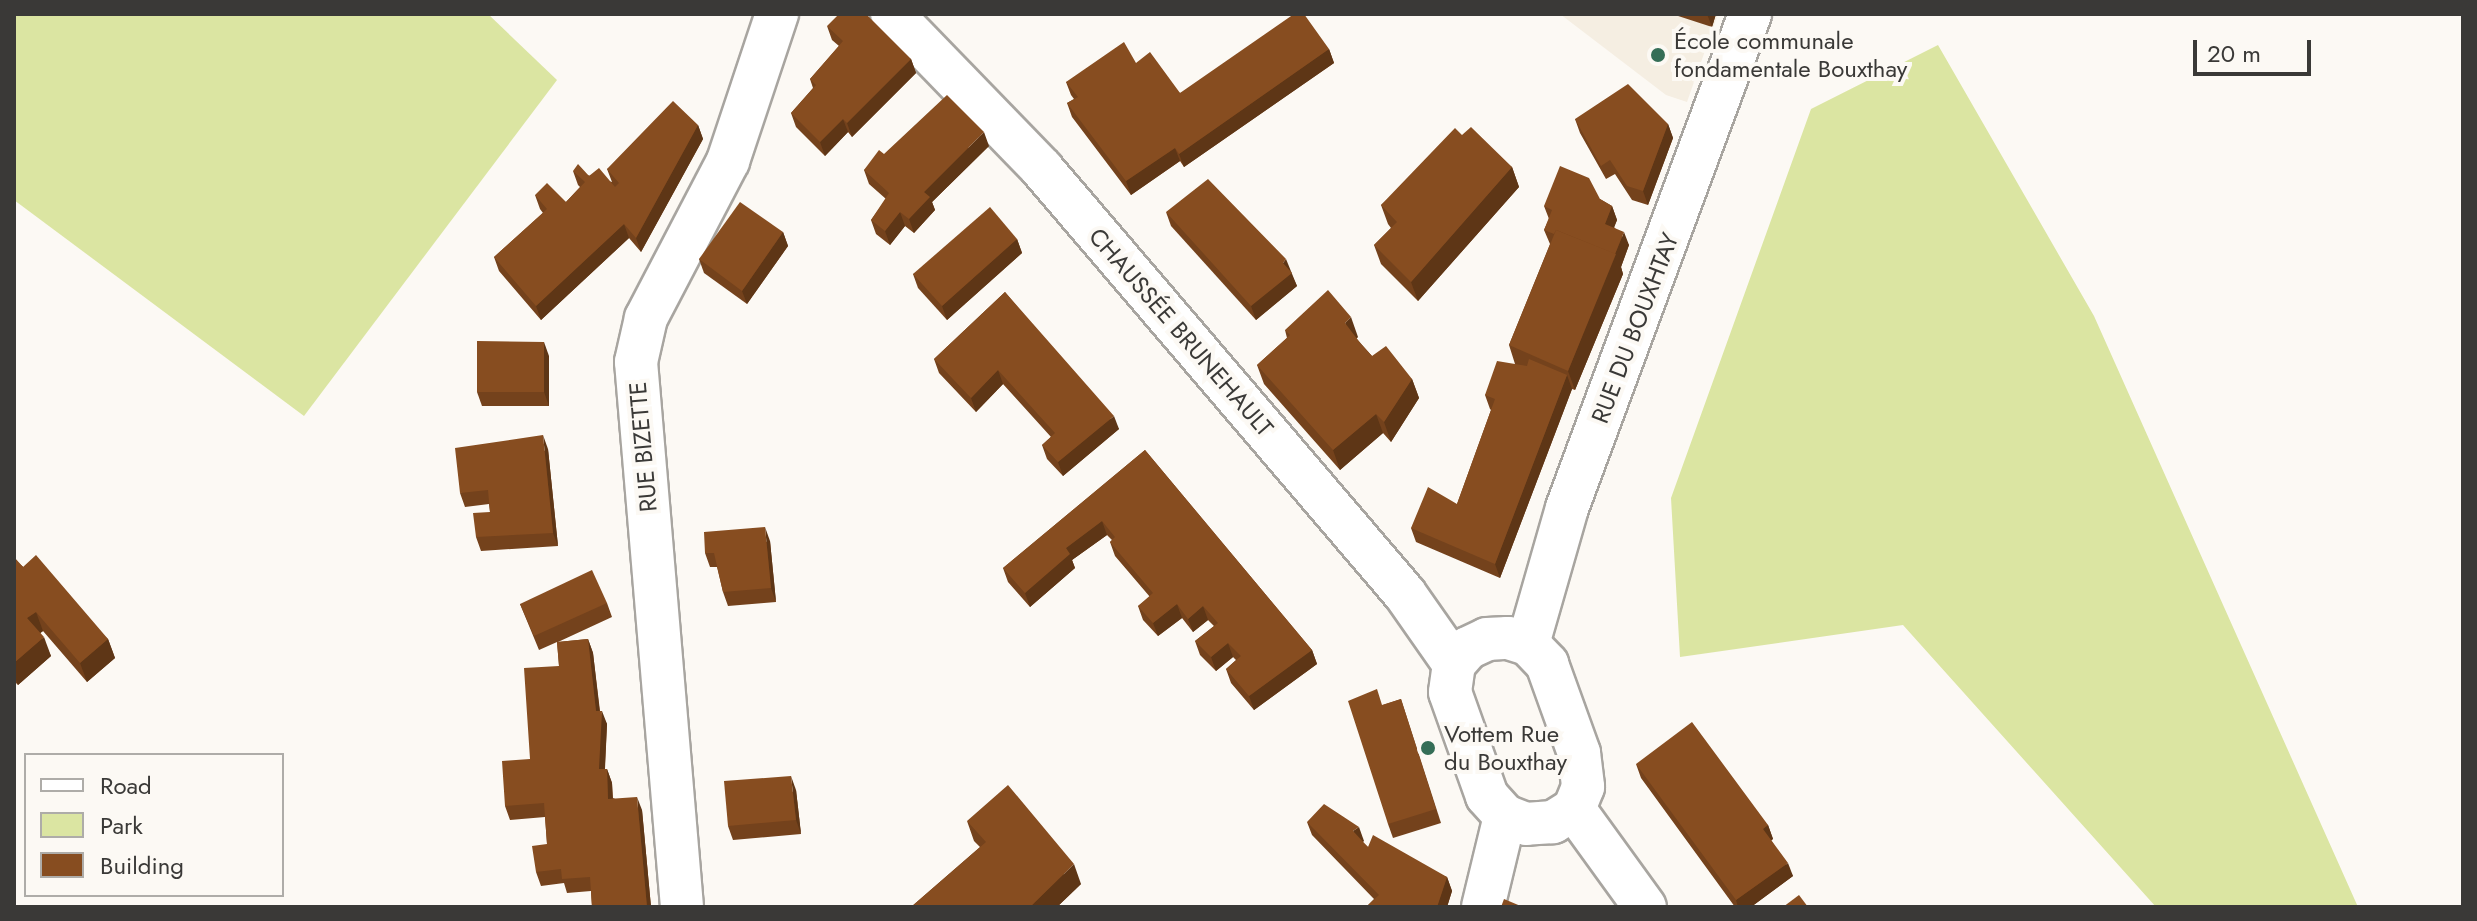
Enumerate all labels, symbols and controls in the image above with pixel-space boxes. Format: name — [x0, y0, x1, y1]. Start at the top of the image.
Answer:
scale bar — [2197, 24, 2315, 74]
place label: École communale fondamentale Bouxthay — [1674, 27, 1907, 83]
text: 20 m — [2207, 36, 2261, 71]
marker: École communale fondamentale Bouxthay — [1649, 46, 1667, 64]
street label: CHAUSSÉE BRUNEHAULT — [1083, 222, 1279, 442]
street label: RUE DU BOUXHTAY — [1585, 229, 1685, 427]
street label: RUE BIZETTE — [623, 381, 663, 513]
place label: Vottem Rue du Bouxthay — [1444, 720, 1567, 776]
marker: Vottem Rue du Bouxthay — [1419, 739, 1437, 757]
legend — [24, 753, 284, 897]
text: Road — [100, 768, 152, 803]
text: Park — [100, 808, 143, 843]
text: Building — [100, 848, 184, 883]

